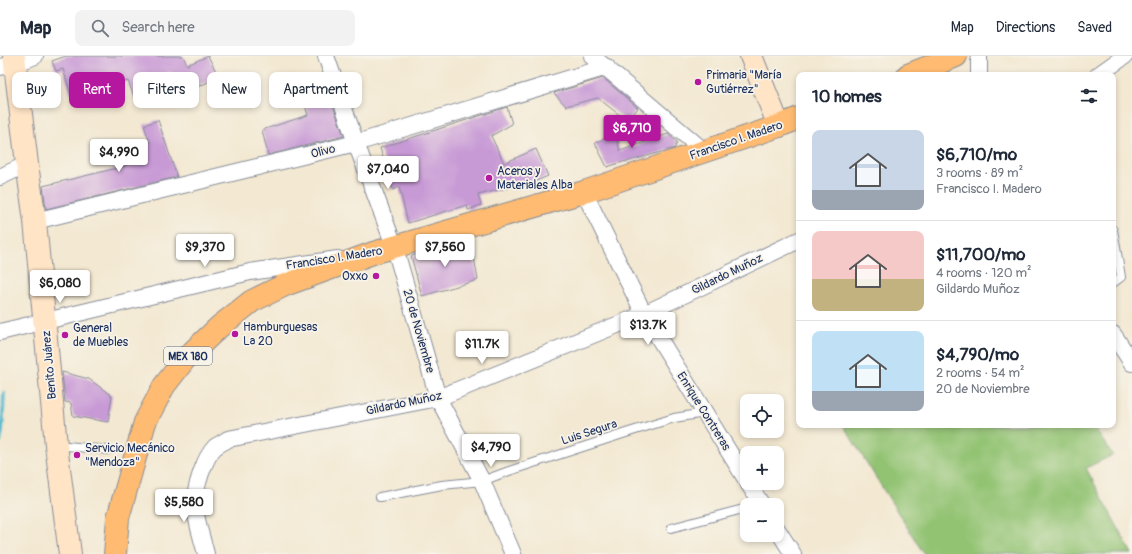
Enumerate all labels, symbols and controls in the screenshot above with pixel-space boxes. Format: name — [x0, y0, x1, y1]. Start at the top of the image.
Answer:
search box — [75, 10, 355, 46]
text: Map — [20, 16, 51, 40]
icon: search — [89, 17, 111, 39]
text: Search here — [121, 18, 195, 37]
text: Map — [951, 19, 974, 36]
text: Directions — [996, 19, 1055, 36]
text: Saved — [1077, 19, 1112, 36]
place label: Primaria "María Gutiérrez" — [706, 68, 782, 97]
chip: Buy — [12, 72, 61, 108]
chip: Rent — [69, 72, 125, 108]
chip: Filters — [133, 72, 199, 108]
chip: New — [207, 72, 261, 108]
chip: Apartment — [269, 72, 362, 108]
marker: Primaria "María Gutiérrez" — [693, 77, 703, 87]
icon: filters — [1078, 85, 1100, 107]
text: 10 homes — [812, 86, 882, 107]
pin: $6,710 — [599, 115, 665, 149]
street label: Francisco I. Madero — [688, 117, 785, 163]
text: $6,710 — [613, 120, 651, 136]
pin: $4,990 — [86, 139, 152, 173]
street label: Olivo — [309, 141, 338, 162]
text: $4,990 — [99, 144, 139, 160]
text: $6,710/mo — [936, 144, 1017, 165]
icon: home — [844, 146, 892, 194]
pin: $7,040 — [355, 156, 421, 190]
text: $7,040 — [367, 161, 409, 177]
place label: Aceros y Materiales Alba — [497, 164, 573, 193]
text: 3 rooms · 89 m² — [936, 165, 1023, 181]
marker: Aceros y Materiales Alba — [484, 173, 494, 183]
text: Francisco I. Madero — [936, 181, 1042, 197]
pin: $9,370 — [172, 234, 238, 268]
pin: $7,560 — [412, 234, 478, 268]
text: $9,370 — [185, 239, 225, 255]
text: $7,560 — [425, 239, 465, 255]
street label: Francisco I. Madero — [285, 243, 384, 274]
text: $11,700/mo — [936, 244, 1025, 265]
icon: home — [844, 247, 892, 295]
street label: Gildardo Muñoz — [689, 251, 765, 298]
text: 4 rooms · 120 m² — [936, 265, 1031, 281]
place label: Oxxo — [342, 269, 369, 284]
pin: $6,080 — [27, 270, 93, 304]
marker: Oxxo — [371, 271, 381, 281]
text: $6,080 — [39, 275, 81, 291]
text: Gildardo Muñoz — [936, 281, 1020, 297]
street label: 20 de Noviembre — [399, 288, 438, 375]
pin: $13.7K — [615, 312, 681, 346]
text: $13.7K — [630, 317, 666, 333]
place label: Hamburguesas La 20 — [243, 320, 318, 349]
place label: General de Muebles — [73, 321, 129, 350]
marker: Hamburguesas La 20 — [230, 329, 240, 339]
street label: Benito Juárez — [39, 330, 60, 400]
marker: General de Muebles — [60, 330, 70, 340]
pin: $11.7K — [449, 331, 515, 365]
text: $11.7K — [465, 336, 499, 352]
text: $4,790/mo — [936, 344, 1019, 365]
road number: MEX 180 — [164, 347, 212, 365]
icon: home — [844, 347, 892, 395]
text: 2 rooms · 54 m² — [936, 365, 1024, 381]
street label: Enrique Contreras — [673, 369, 734, 454]
text: 20 de Noviembre — [936, 381, 1030, 397]
street label: Gildardo Muñoz — [365, 388, 444, 419]
map controls — [740, 394, 784, 542]
button: locate — [740, 394, 784, 438]
street label: Luis Segura — [559, 416, 619, 449]
pin: $4,790 — [458, 434, 524, 468]
text: $4,790 — [471, 439, 511, 455]
place label: Servicio Mecánico "Mendoza" — [85, 441, 175, 470]
button: + — [740, 446, 784, 490]
marker: Servicio Mecánico "Mendoza" — [72, 450, 82, 460]
pin: $5,580 — [151, 489, 217, 523]
text: $5,580 — [164, 494, 204, 510]
button: − — [740, 498, 784, 542]

